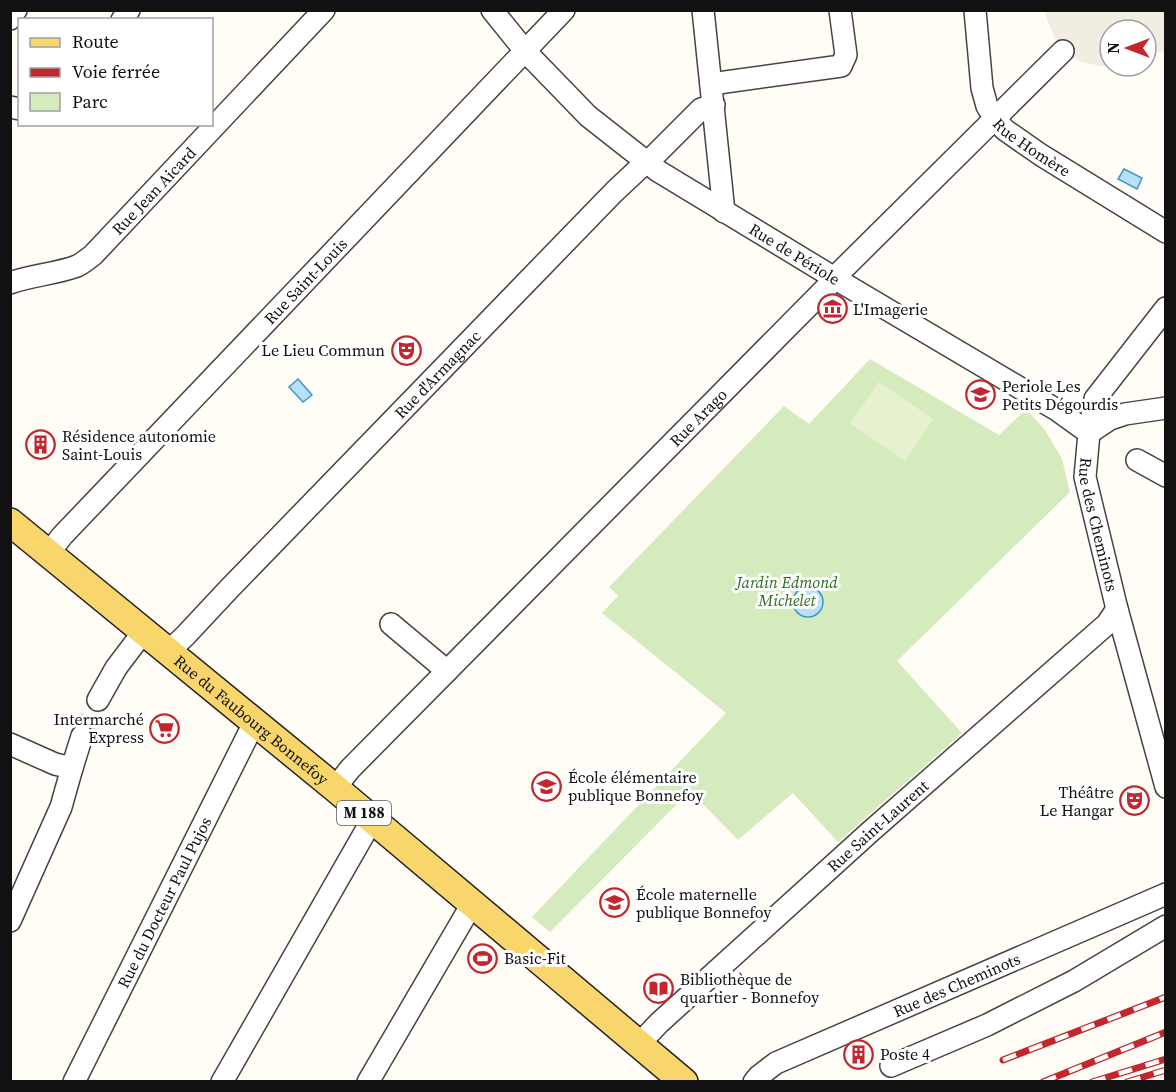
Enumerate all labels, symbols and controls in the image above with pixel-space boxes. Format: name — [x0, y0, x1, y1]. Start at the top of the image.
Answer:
legend — [18, 18, 213, 126]
north arrow — [1098, 18, 1158, 78]
text: Route — [72, 29, 119, 54]
text: N — [1102, 42, 1124, 54]
text: Voie ferrée — [72, 59, 160, 84]
text: Parc — [72, 89, 108, 114]
street label: Rue Homère — [988, 113, 1075, 182]
street label: Rue Jean Aicard — [107, 142, 201, 240]
street label: Rue de Périole — [745, 218, 844, 290]
street label: Rue Saint-Louis — [259, 233, 352, 329]
museum icon: L'Imagerie — [816, 293, 848, 325]
place label: L'Imagerie — [853, 298, 928, 320]
street label: Rue d'Armagnac — [389, 325, 486, 423]
theatre icon: Le Lieu Commun — [390, 334, 422, 366]
place label: Le Lieu Commun — [261, 339, 385, 361]
place label: Periole Les Petits Dégourdis — [1002, 375, 1118, 415]
school or university icon: Periole Les Petits Dégourdis — [965, 379, 997, 411]
street label: Rue Arago — [664, 383, 732, 451]
place label: Résidence autonomie Saint-Louis — [62, 425, 216, 465]
building icon: Résidence autonomie Saint-Louis — [25, 429, 57, 461]
street label: Rue des Cheminots — [1074, 457, 1123, 594]
park label: Jardin Edmond Michelet — [734, 571, 838, 611]
street label: Rue du Faubourg Bonnefoy — [169, 650, 334, 790]
place label: Intermarché Express — [54, 708, 144, 748]
supermarket icon: Intermarché Express — [149, 712, 181, 744]
place label: École élémentaire publique Bonnefoy — [568, 766, 704, 806]
school or university icon: École élémentaire publique Bonnefoy — [531, 770, 563, 802]
street label: Rue Saint-Laurent — [822, 774, 934, 877]
place label: Théâtre Le Hangar — [1040, 781, 1114, 821]
theatre icon: Théâtre Le Hangar — [1119, 785, 1151, 817]
road number: M 188 — [337, 801, 391, 825]
street label: Rue du Docteur Paul Pujos — [112, 813, 216, 992]
place label: École maternelle publique Bonnefoy — [636, 883, 772, 923]
school or university icon: École maternelle publique Bonnefoy — [599, 887, 631, 919]
sports icon: Basic-Fit — [467, 942, 499, 974]
place label: Basic-Fit — [504, 947, 567, 969]
street label: Rue des Cheminots — [889, 947, 1024, 1022]
place label: Bibliothèque de quartier - Bonnefoy — [680, 968, 820, 1008]
library icon: Bibliothèque de quartier - Bonnefoy — [643, 972, 675, 1004]
building icon: Poste 4 — [843, 1038, 875, 1070]
place label: Poste 4 — [880, 1043, 930, 1065]

